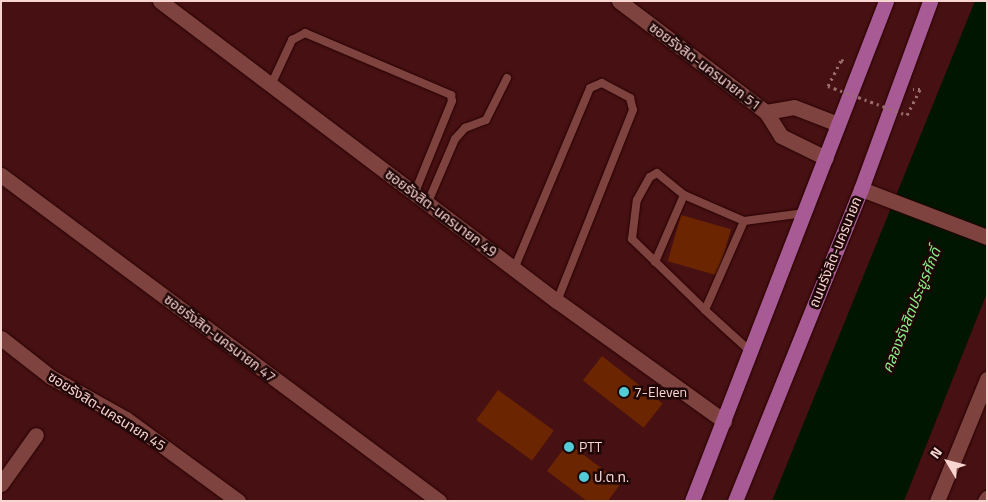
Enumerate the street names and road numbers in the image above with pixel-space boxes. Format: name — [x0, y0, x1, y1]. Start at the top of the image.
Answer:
street label: ซอยรังสิต-นครนายก 51 — [646, 19, 764, 113]
street label: ซอยรังสิต-นครนายก 49 — [382, 166, 500, 260]
street label: ถนนรังสิต-นครนายก — [805, 194, 865, 310]
street label: ซอยรังสิต-นครนายก 47 — [161, 291, 279, 385]
street label: ซอยรังสิต-นครนายก 45 — [45, 368, 169, 454]

